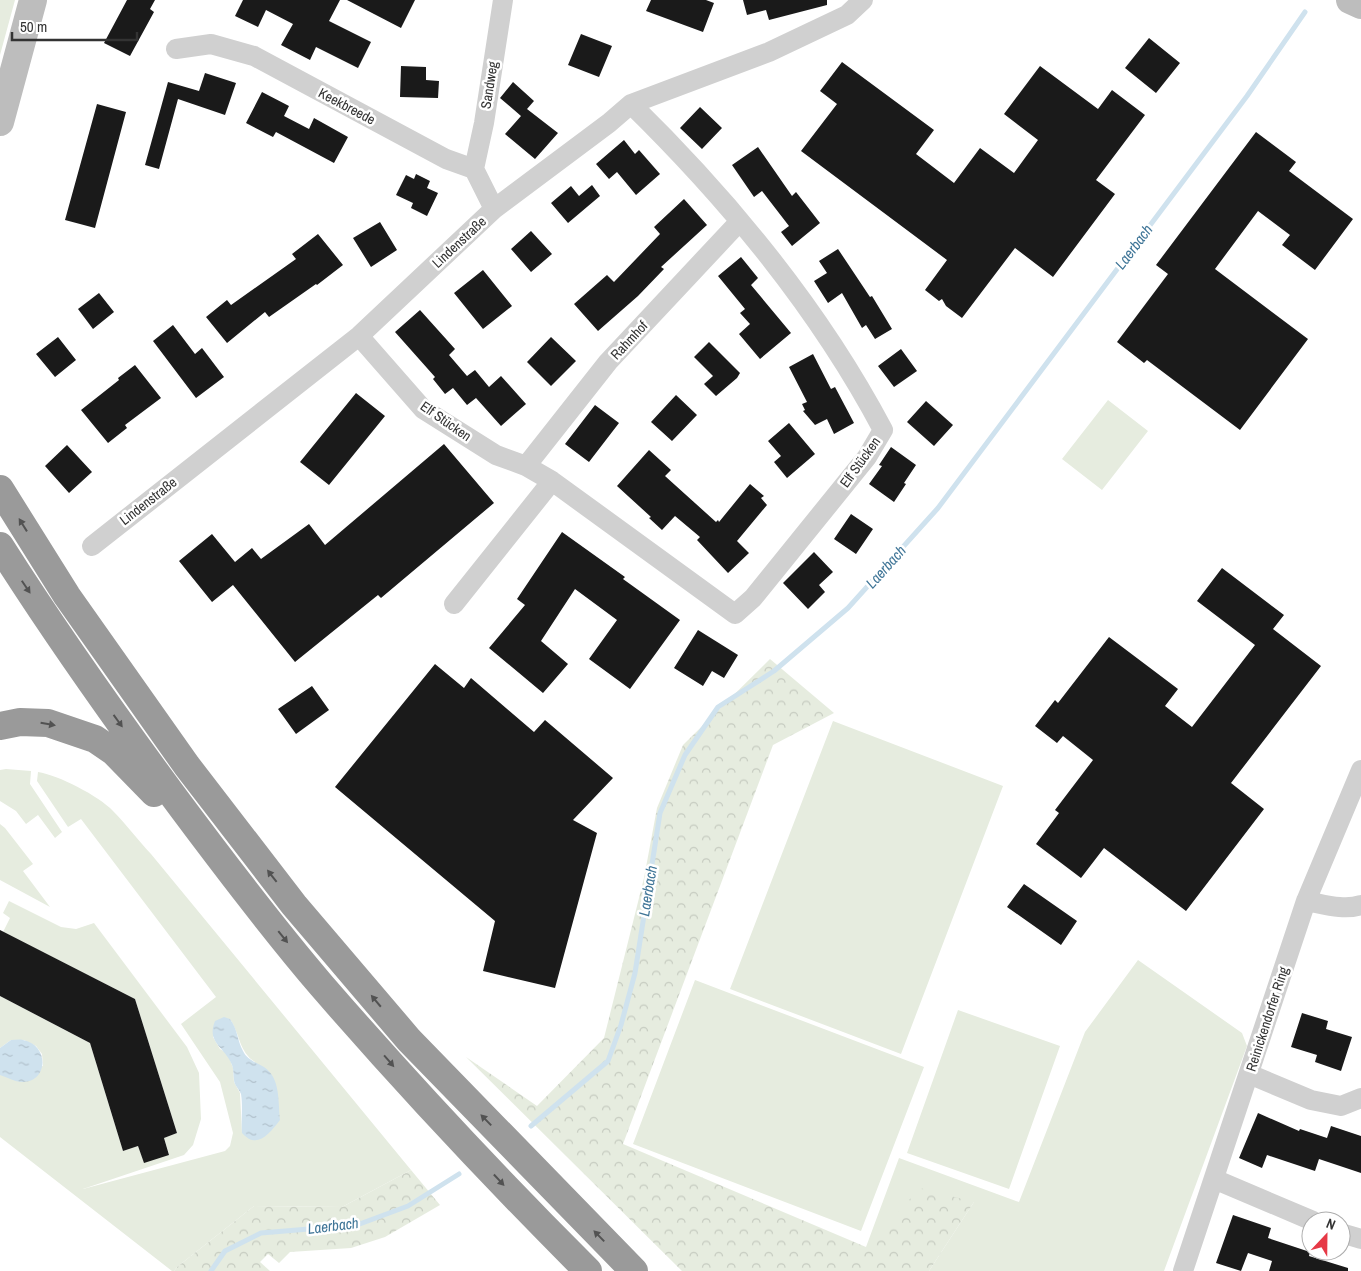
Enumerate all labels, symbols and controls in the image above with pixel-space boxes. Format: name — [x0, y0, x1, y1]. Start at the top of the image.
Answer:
scale bar — [12, 10, 138, 42]
text: 50 m — [20, 16, 47, 37]
street label: Sandweg — [476, 59, 502, 110]
street label: Keekbreede — [315, 84, 379, 128]
street label: Lindenstraße — [428, 212, 490, 272]
water label: Laerbach — [1110, 220, 1158, 274]
street label: Rahmhof — [607, 316, 652, 363]
street label: Elf Stücken — [417, 397, 475, 445]
street label: Elf Stücken — [836, 433, 884, 491]
street label: Lindenstraße — [116, 473, 180, 529]
one-way arrow — [18, 519, 27, 532]
water label: Laerbach — [861, 540, 911, 593]
one-way arrow — [21, 581, 31, 594]
one-way arrow — [113, 715, 123, 728]
one-way arrow — [41, 721, 57, 729]
water label: Laerbach — [633, 864, 662, 918]
one-way arrow — [266, 870, 277, 883]
one-way arrow — [277, 931, 289, 943]
street label: Reinickendorfer Ring — [1242, 964, 1293, 1074]
one-way arrow — [370, 994, 381, 1007]
one-way arrow — [383, 1054, 394, 1067]
one-way arrow — [480, 1114, 492, 1126]
one-way arrow — [493, 1174, 505, 1186]
north arrow — [1301, 1211, 1351, 1261]
water label: Laerbach — [306, 1212, 360, 1239]
text: N — [1324, 1214, 1338, 1234]
one-way arrow — [593, 1231, 605, 1243]

